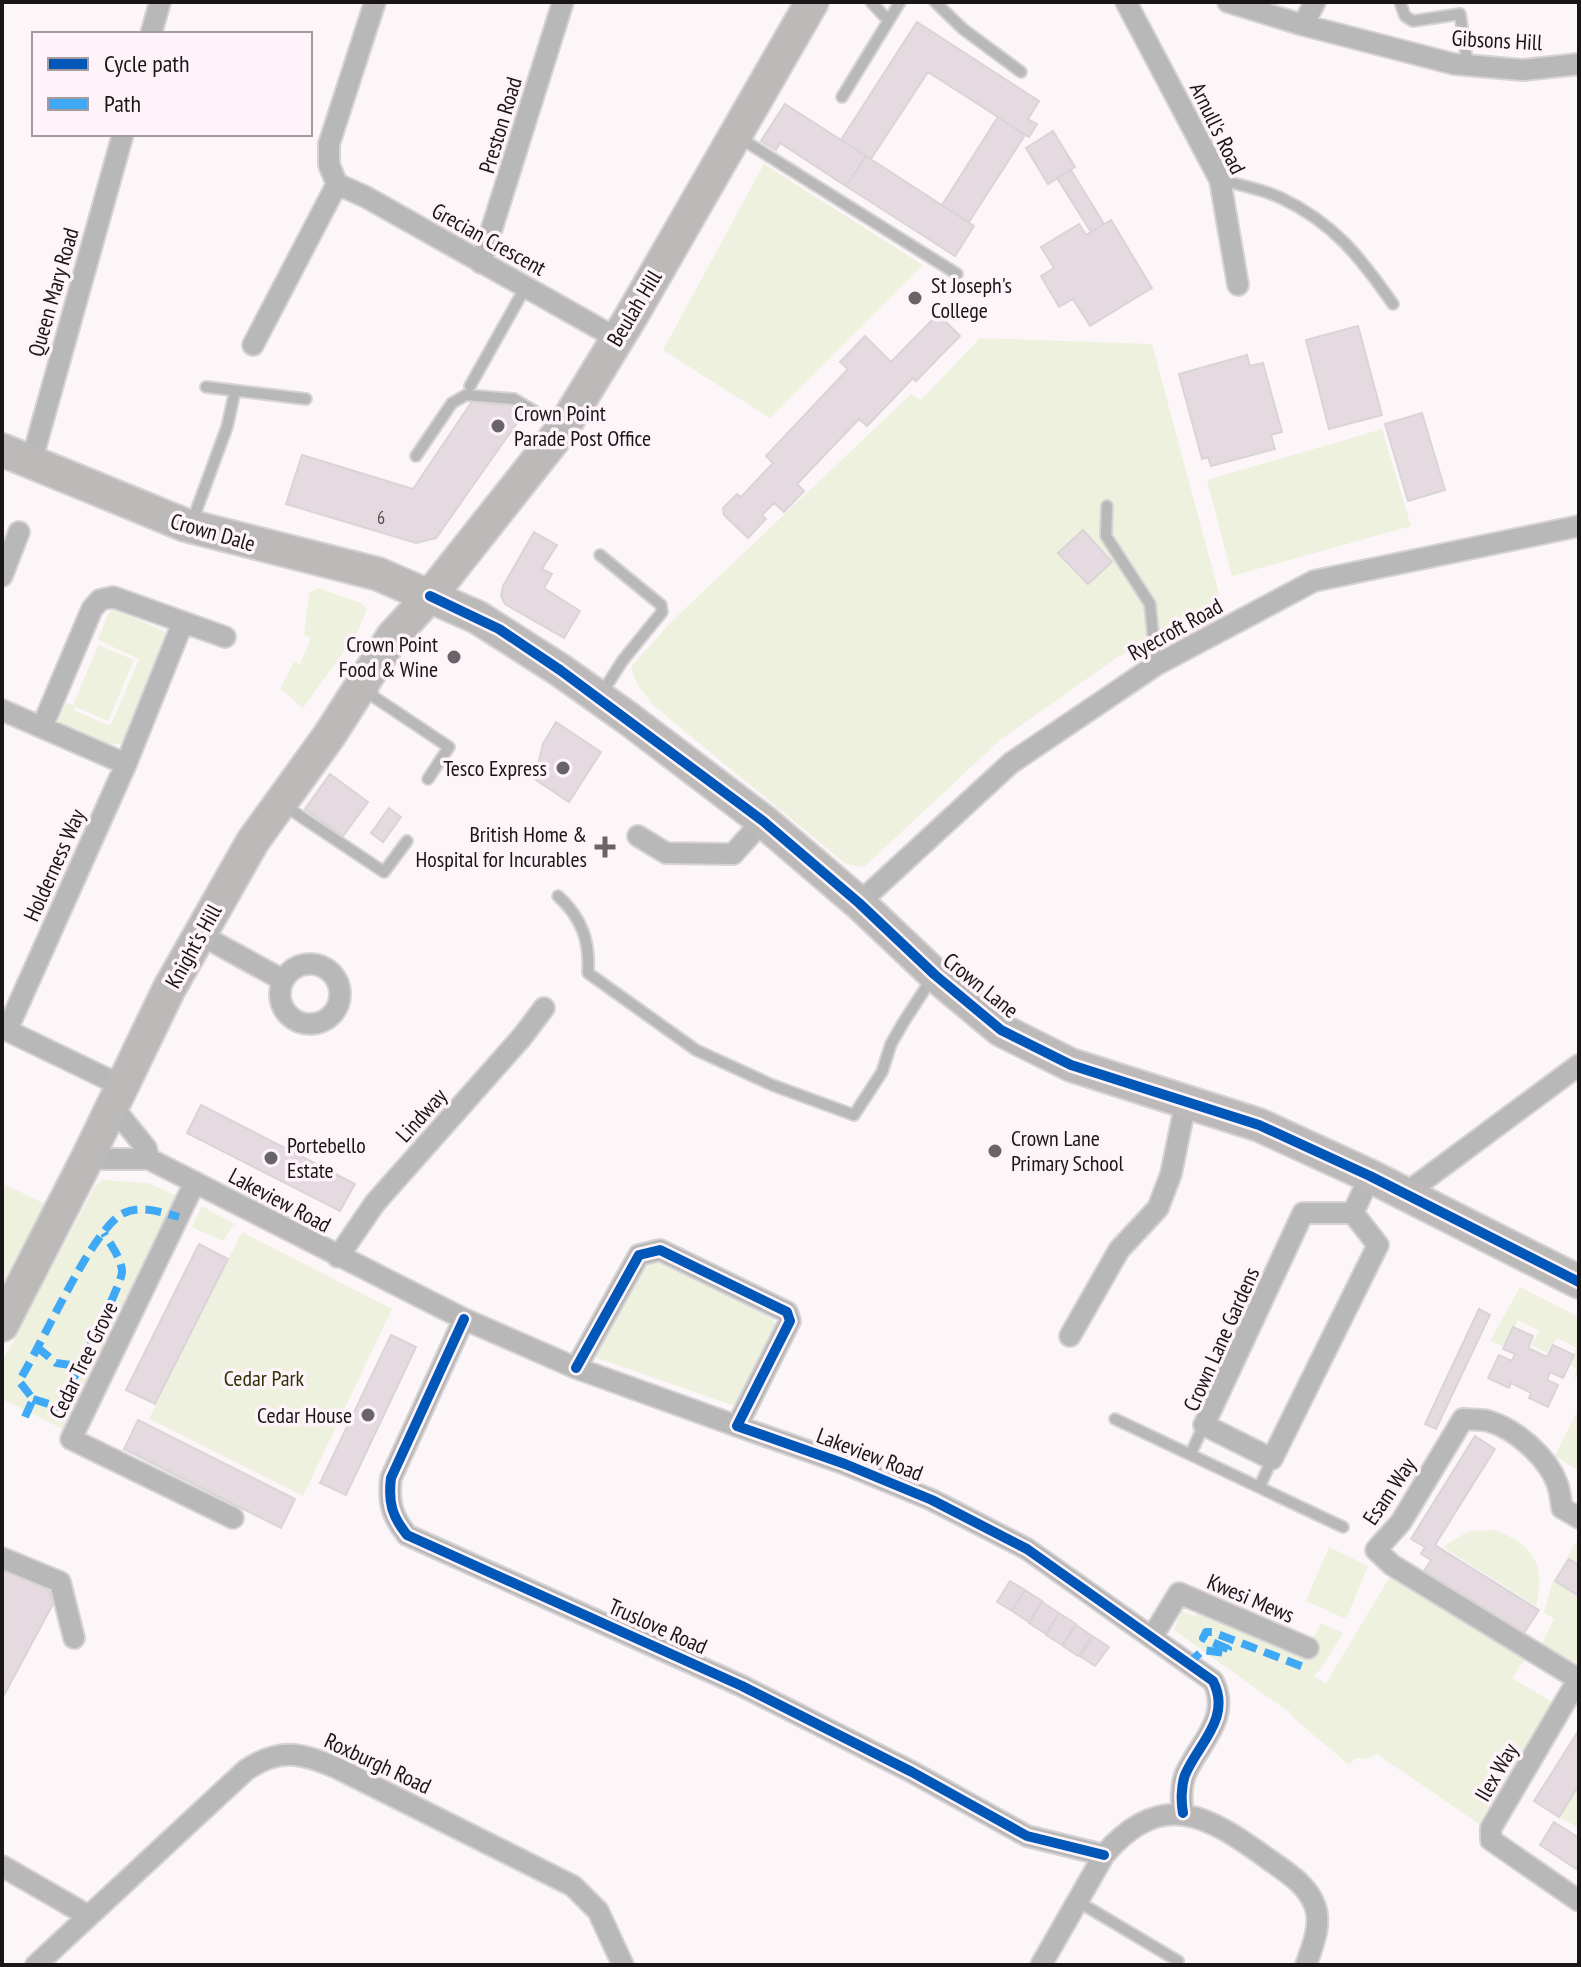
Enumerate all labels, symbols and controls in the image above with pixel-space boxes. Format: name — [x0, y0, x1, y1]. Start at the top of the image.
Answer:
street label: Gibsons Hill — [1451, 24, 1544, 56]
legend — [32, 32, 312, 136]
text: Cycle path — [104, 48, 190, 79]
street label: Preston Road — [472, 74, 528, 176]
street label: Arnull's Road — [1184, 78, 1252, 178]
text: Path — [104, 88, 141, 119]
street label: Grecian Crescent — [427, 196, 551, 282]
street label: Queen Mary Road — [21, 224, 85, 360]
street label: Beulah Hill — [600, 264, 668, 351]
place label: St Joseph's College — [931, 271, 1012, 324]
marker: St Joseph's College — [906, 289, 924, 307]
place label: Crown Point Parade Post Office — [514, 399, 651, 452]
marker: Crown Point Parade Post Office — [489, 417, 507, 435]
house number: 6 — [377, 506, 385, 529]
street label: Crown Dale — [167, 507, 259, 557]
street label: Ryecroft Road — [1123, 592, 1227, 666]
place label: Crown Point Food & Wine — [339, 630, 438, 683]
marker: Crown Point Food & Wine — [445, 648, 463, 666]
place label: Tesco Express — [443, 754, 547, 782]
marker: Tesco Express — [554, 759, 572, 777]
street label: Holderness Way — [17, 804, 92, 926]
place label: British Home & Hospital for Incurables — [415, 820, 587, 873]
marker: British Home & Hospital for Incurables — [594, 836, 616, 858]
street label: Knight's Hill — [158, 898, 228, 993]
street label: Crown Lane — [938, 946, 1024, 1024]
street label: Lindway — [389, 1082, 453, 1148]
place label: Crown Lane Primary School — [1011, 1124, 1125, 1177]
place label: Portebello Estate — [287, 1131, 366, 1184]
marker: Crown Lane Primary School — [986, 1142, 1004, 1160]
marker: Portebello Estate — [262, 1149, 280, 1167]
street label: Lakeview Road — [224, 1161, 336, 1239]
street label: Crown Lane Gardens — [1177, 1263, 1265, 1415]
street label: Cedar Tree Grove — [42, 1297, 124, 1423]
park label: Cedar Park — [224, 1364, 305, 1392]
place label: Cedar House — [257, 1401, 352, 1429]
marker: Cedar House — [359, 1406, 377, 1424]
street label: Lakeview Road — [813, 1421, 927, 1487]
street label: Esam Way — [1356, 1451, 1422, 1530]
street label: Kwesi Mews — [1203, 1567, 1299, 1629]
street label: Truslove Road — [604, 1592, 712, 1660]
street label: Roxburgh Road — [320, 1726, 436, 1800]
street label: Ilex Way — [1468, 1737, 1524, 1806]

